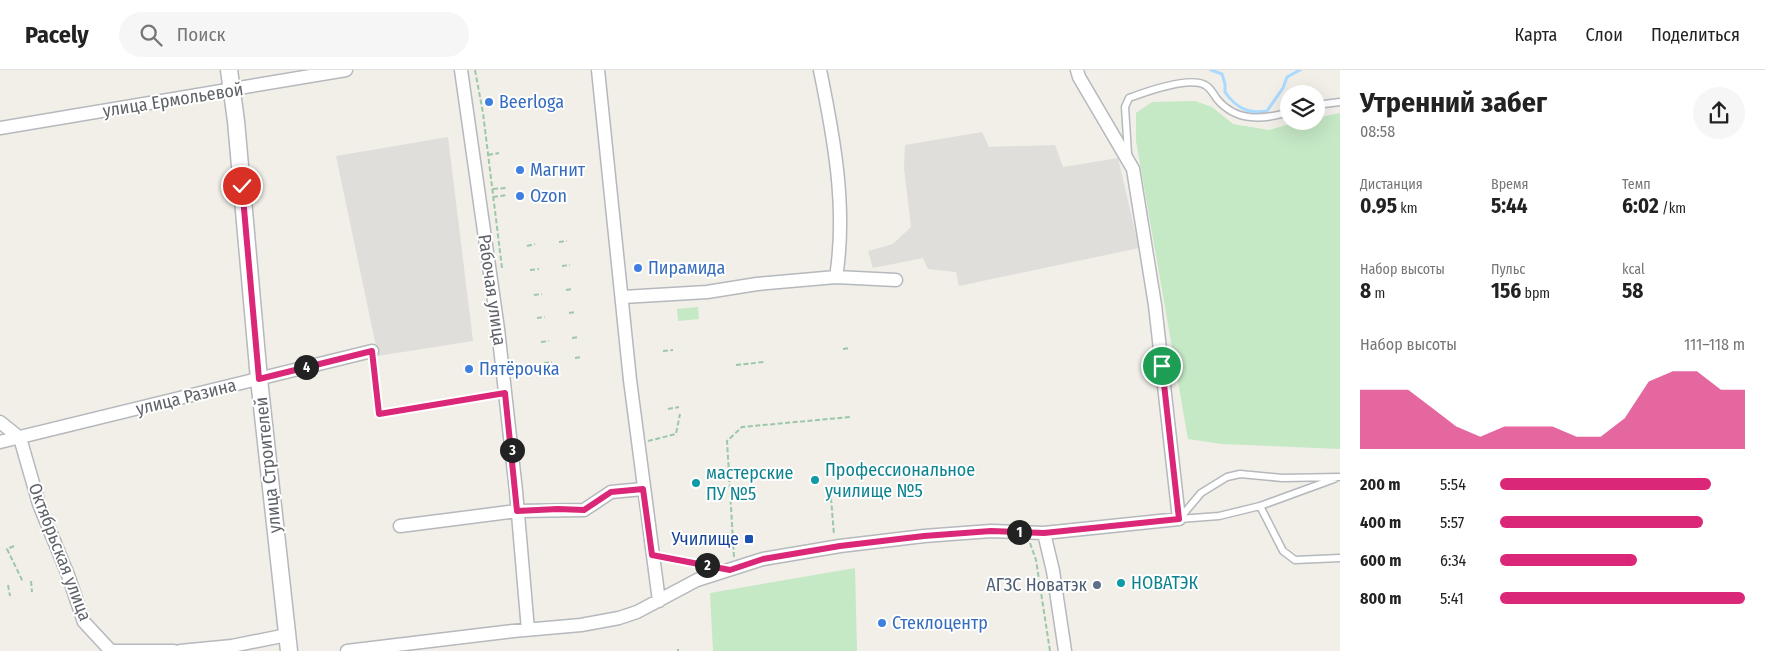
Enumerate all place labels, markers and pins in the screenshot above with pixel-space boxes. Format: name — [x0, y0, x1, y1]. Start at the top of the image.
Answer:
place label: Beerloga — [499, 91, 564, 113]
marker: Beerloga — [483, 96, 495, 108]
place label: Магнит — [530, 159, 586, 181]
marker: Магнит — [514, 164, 526, 176]
pin — [221, 165, 263, 207]
place label: Ozon — [530, 185, 567, 207]
marker: Ozon — [514, 190, 526, 202]
place label: Пирамида — [648, 257, 725, 279]
marker: Пирамида — [632, 262, 644, 274]
pin — [1141, 345, 1183, 387]
pin: 4 — [294, 354, 318, 380]
place label: Пятёрочка — [479, 358, 560, 380]
marker: Пятёрочка — [463, 363, 475, 375]
pin: 3 — [500, 438, 524, 462]
place label: Профессиональное училище №5 — [825, 459, 975, 502]
place label: мастерские ПУ №5 — [706, 462, 794, 505]
marker: Профессиональное училище №5 — [809, 474, 821, 486]
marker: мастерские ПУ №5 — [690, 477, 702, 489]
pin: 1 — [1006, 520, 1032, 544]
place label: Училище — [671, 528, 739, 550]
marker: Училище — [743, 533, 755, 545]
pin: 2 — [694, 552, 720, 578]
place label: НОВАТЭК — [1131, 572, 1199, 594]
place label: АГЗС Новатэк — [986, 574, 1088, 596]
marker: НОВАТЭК — [1115, 577, 1127, 589]
marker: АГЗС Новатэк — [1091, 579, 1103, 591]
place label: Стеклоцентр — [892, 612, 988, 634]
marker: Стеклоцентр — [876, 617, 888, 629]

